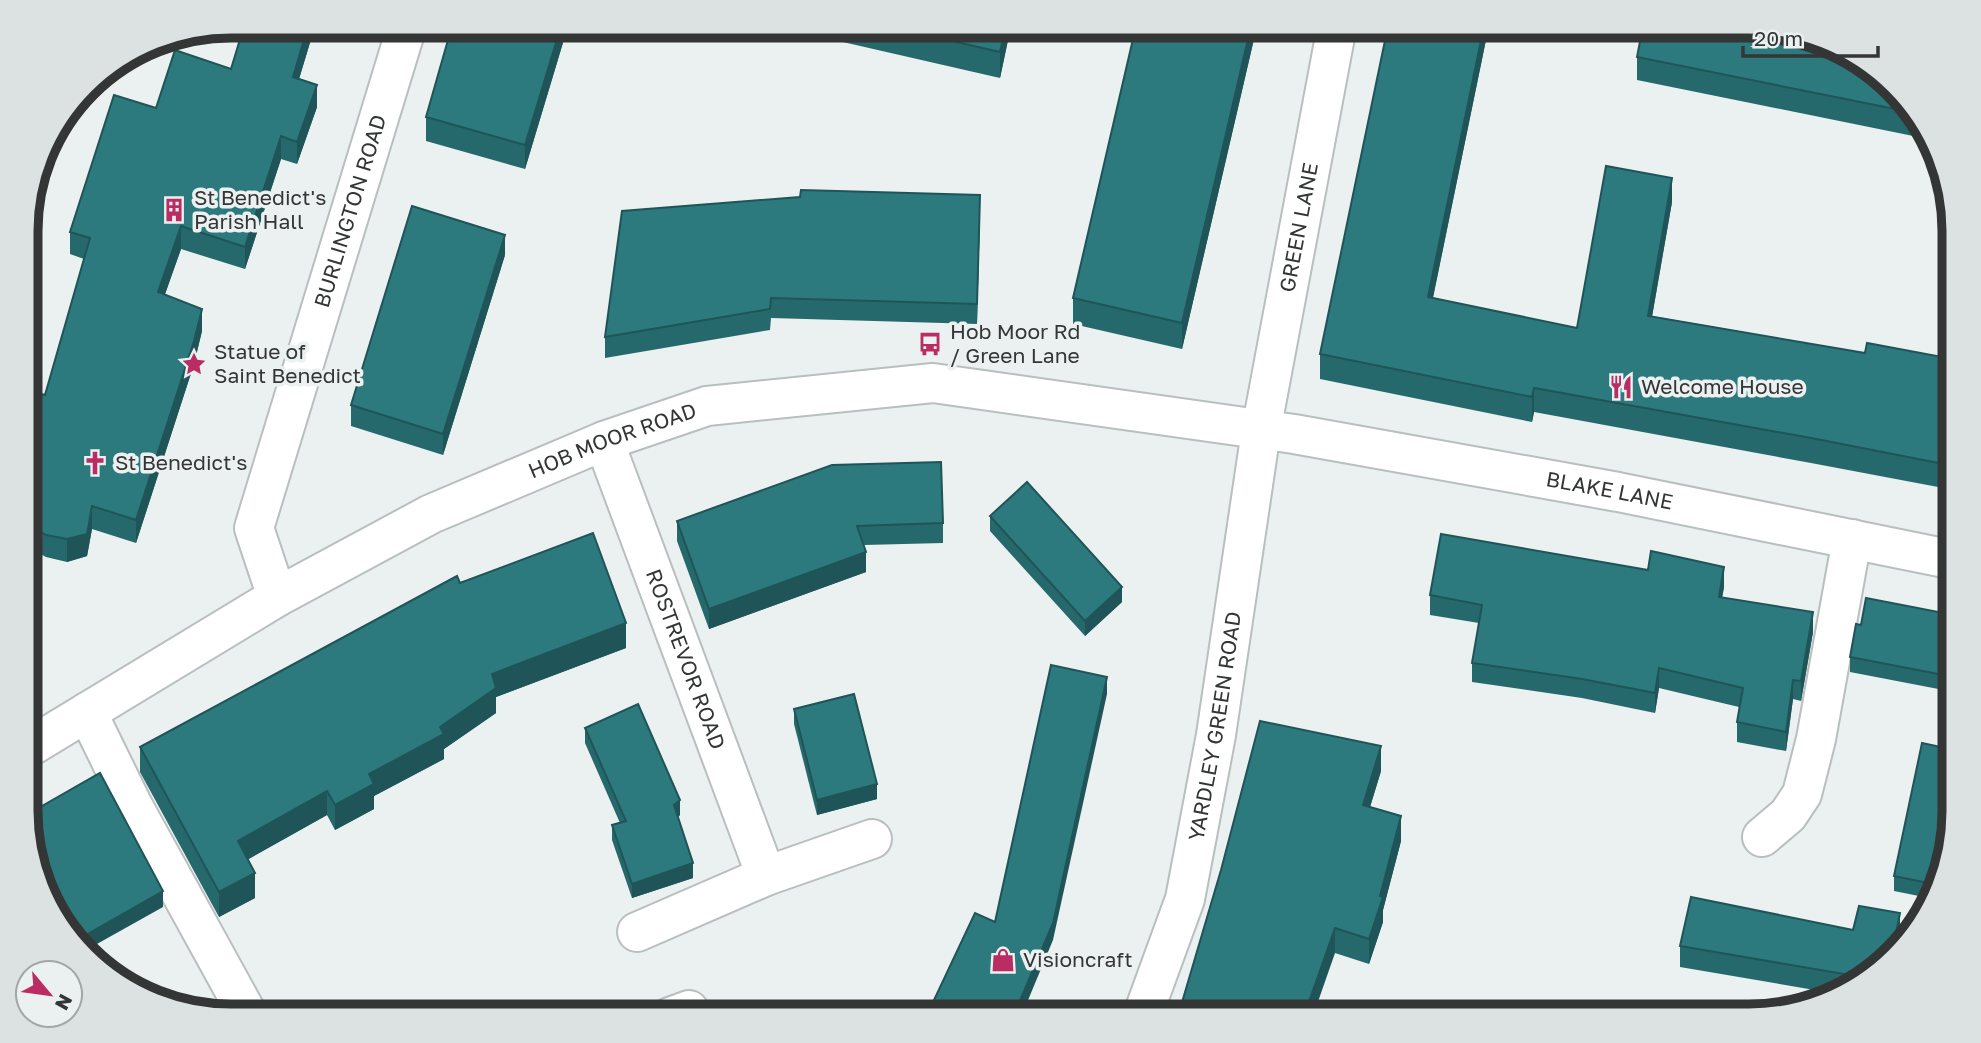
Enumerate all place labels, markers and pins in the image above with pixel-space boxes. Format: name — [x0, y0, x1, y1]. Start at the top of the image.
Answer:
place label: St Benedict's Parish Hall — [194, 184, 326, 234]
building icon: St Benedict's Parish Hall — [160, 196, 188, 224]
place label: Hob Moor Rd / Green Lane — [950, 318, 1080, 368]
bus stop icon: Hob Moor Rd / Green Lane — [916, 330, 944, 358]
place label: Statue of Saint Benedict — [214, 338, 361, 388]
place icon: Statue of Saint Benedict — [180, 350, 208, 378]
restaurant icon: Welcome House — [1607, 373, 1635, 401]
place label: Welcome House — [1641, 373, 1804, 399]
church icon: St Benedict's — [81, 449, 109, 477]
place label: St Benedict's — [115, 449, 247, 475]
shop icon: Visioncraft — [989, 946, 1017, 974]
place label: Visioncraft — [1023, 946, 1133, 972]

